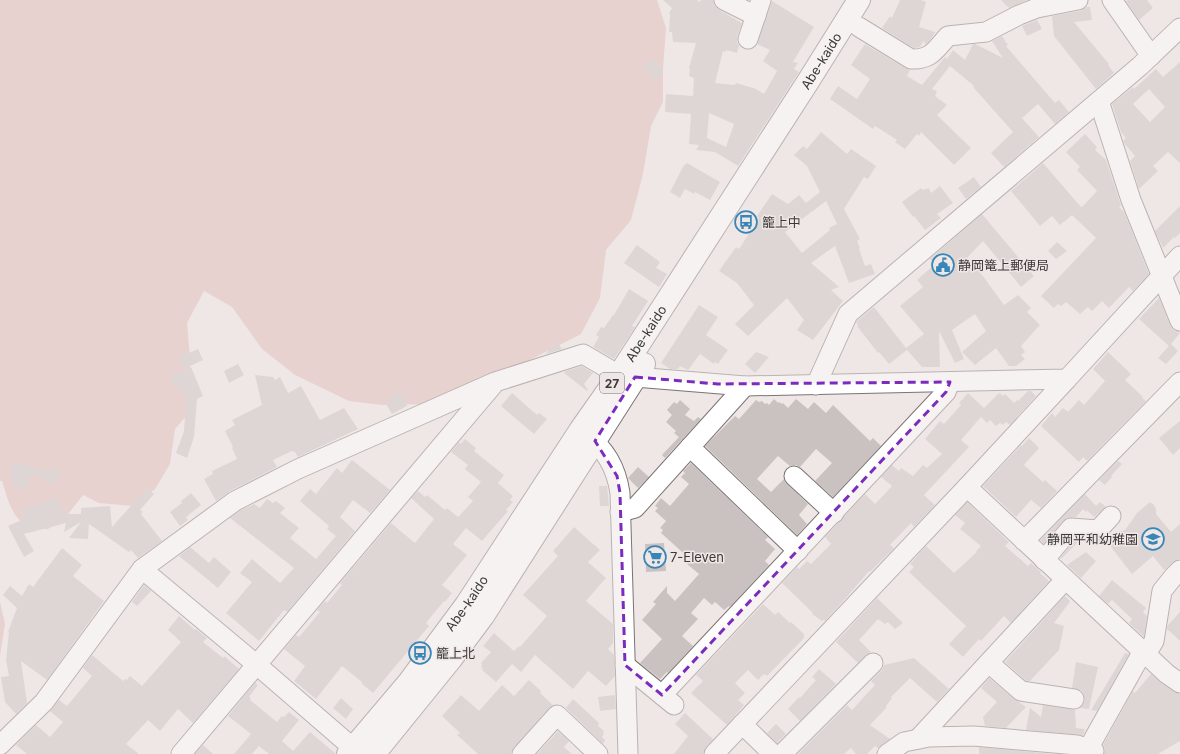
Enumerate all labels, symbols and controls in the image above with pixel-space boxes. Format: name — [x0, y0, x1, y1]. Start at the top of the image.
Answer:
street label: Abe-kaido — [797, 29, 845, 92]
bus stop icon: 籠上中 — [733, 209, 759, 235]
place label: 籠上中 — [762, 214, 801, 230]
public building icon: 静岡篭上郵便局 — [930, 252, 956, 278]
place label: 静岡篭上郵便局 — [958, 257, 1049, 273]
street label: Abe-kaido — [622, 302, 670, 365]
road number: 27 — [600, 373, 624, 393]
school or university icon: 静岡平和幼稚園 — [1140, 526, 1166, 552]
place label: 静岡平和幼稚園 — [1047, 531, 1138, 547]
supermarket icon: 7-Eleven — [642, 544, 668, 570]
place label: 7-Eleven — [670, 549, 724, 565]
street label: Abe-kaido — [442, 572, 491, 634]
bus stop icon: 籠上北 — [407, 640, 433, 666]
place label: 籠上北 — [436, 645, 475, 661]

